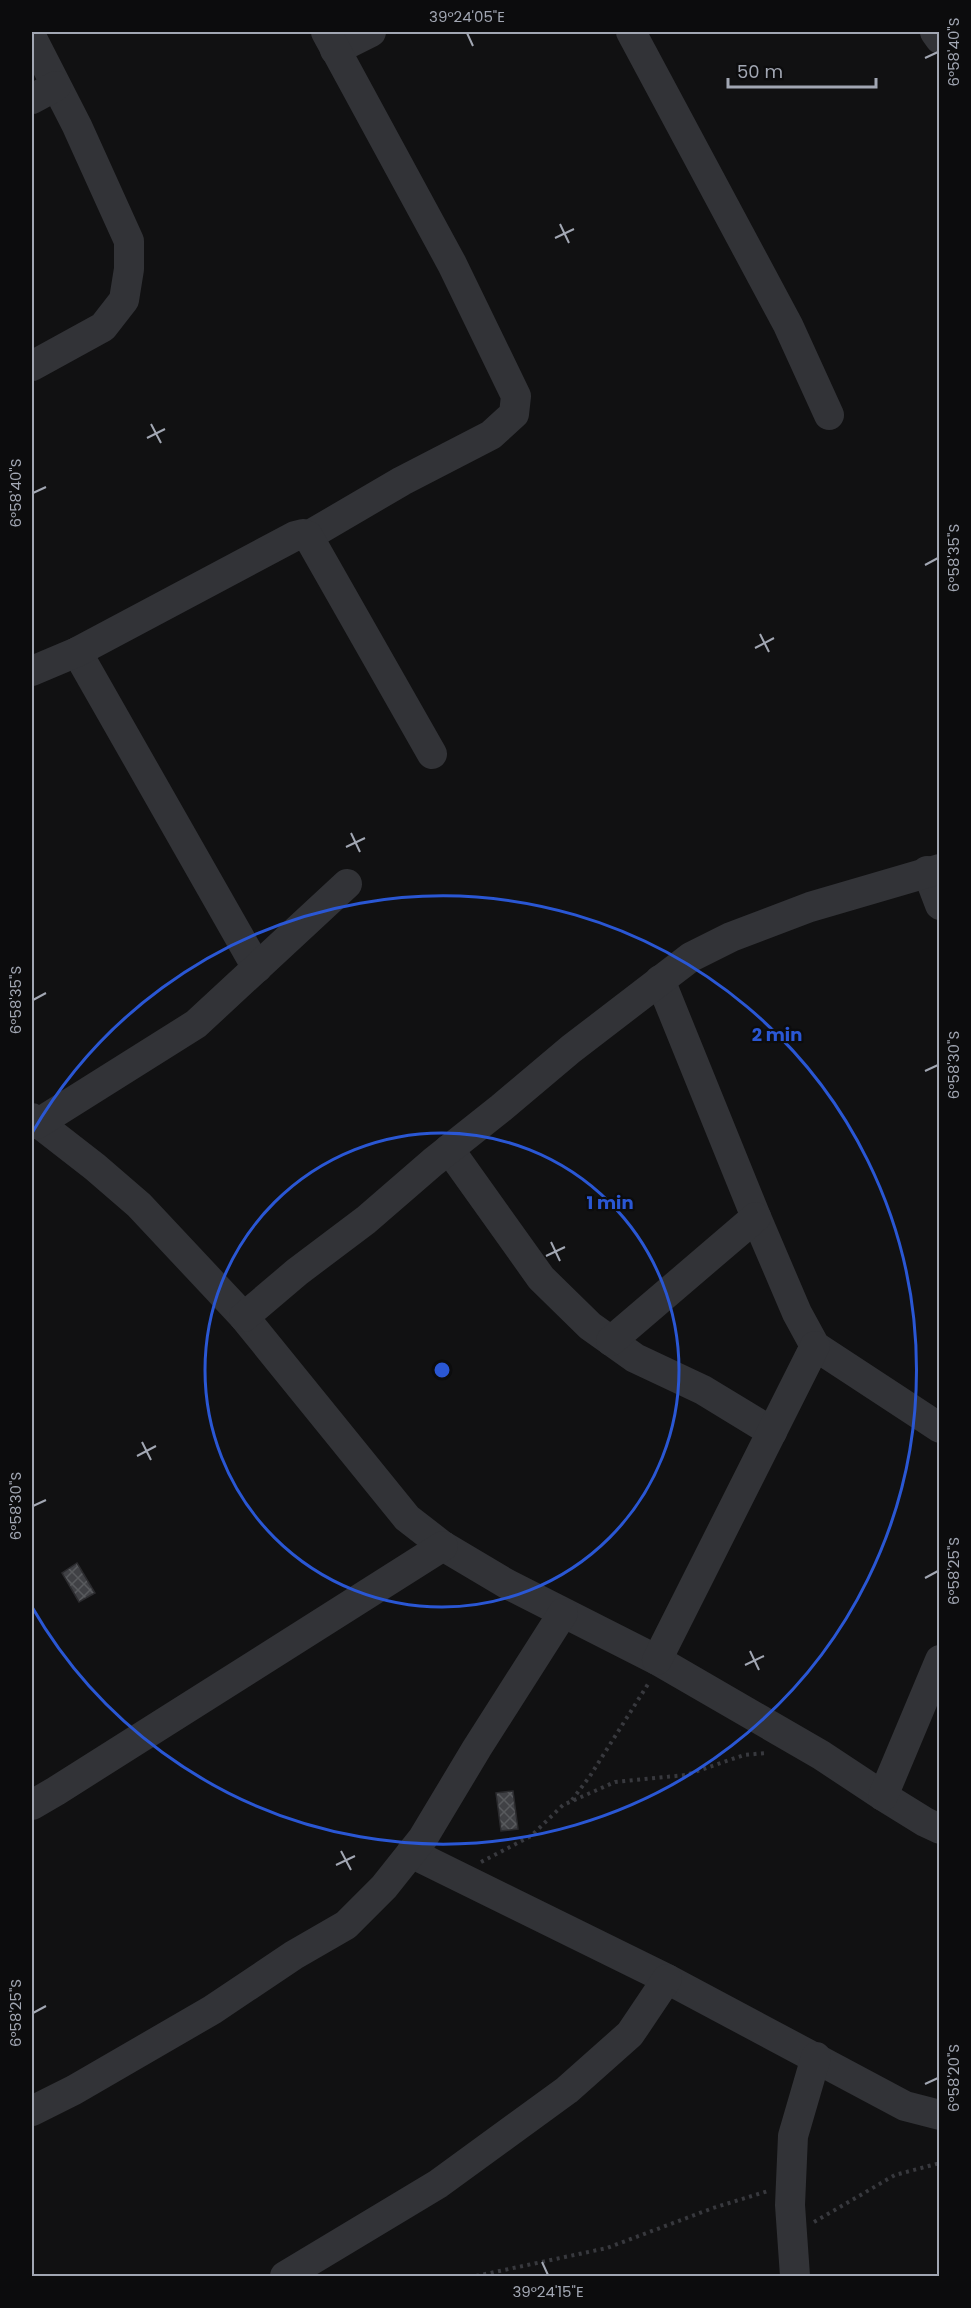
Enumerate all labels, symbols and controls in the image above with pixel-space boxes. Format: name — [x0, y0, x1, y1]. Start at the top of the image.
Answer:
text: 39°24'05"E — [429, 6, 505, 27]
text: 6°58'40"S — [943, 18, 964, 87]
scale bar — [728, 51, 876, 89]
text: 50 m — [737, 59, 783, 84]
text: 6°58'40"S — [5, 459, 26, 528]
text: 6°58'35"S — [943, 524, 964, 592]
text: 6°58'35"S — [5, 966, 26, 1034]
text: 2 min — [752, 1022, 802, 1047]
text: 6°58'30"S — [943, 1031, 964, 1099]
text: 1 min — [586, 1190, 634, 1215]
centre of rings — [432, 1360, 452, 1380]
text: 6°58'30"S — [5, 1472, 26, 1540]
text: 6°58'25"S — [943, 1537, 964, 1605]
text: 6°58'25"S — [5, 1979, 26, 2047]
text: 6°58'20"S — [943, 2044, 964, 2112]
text: 39°24'15"E — [512, 2281, 584, 2302]

